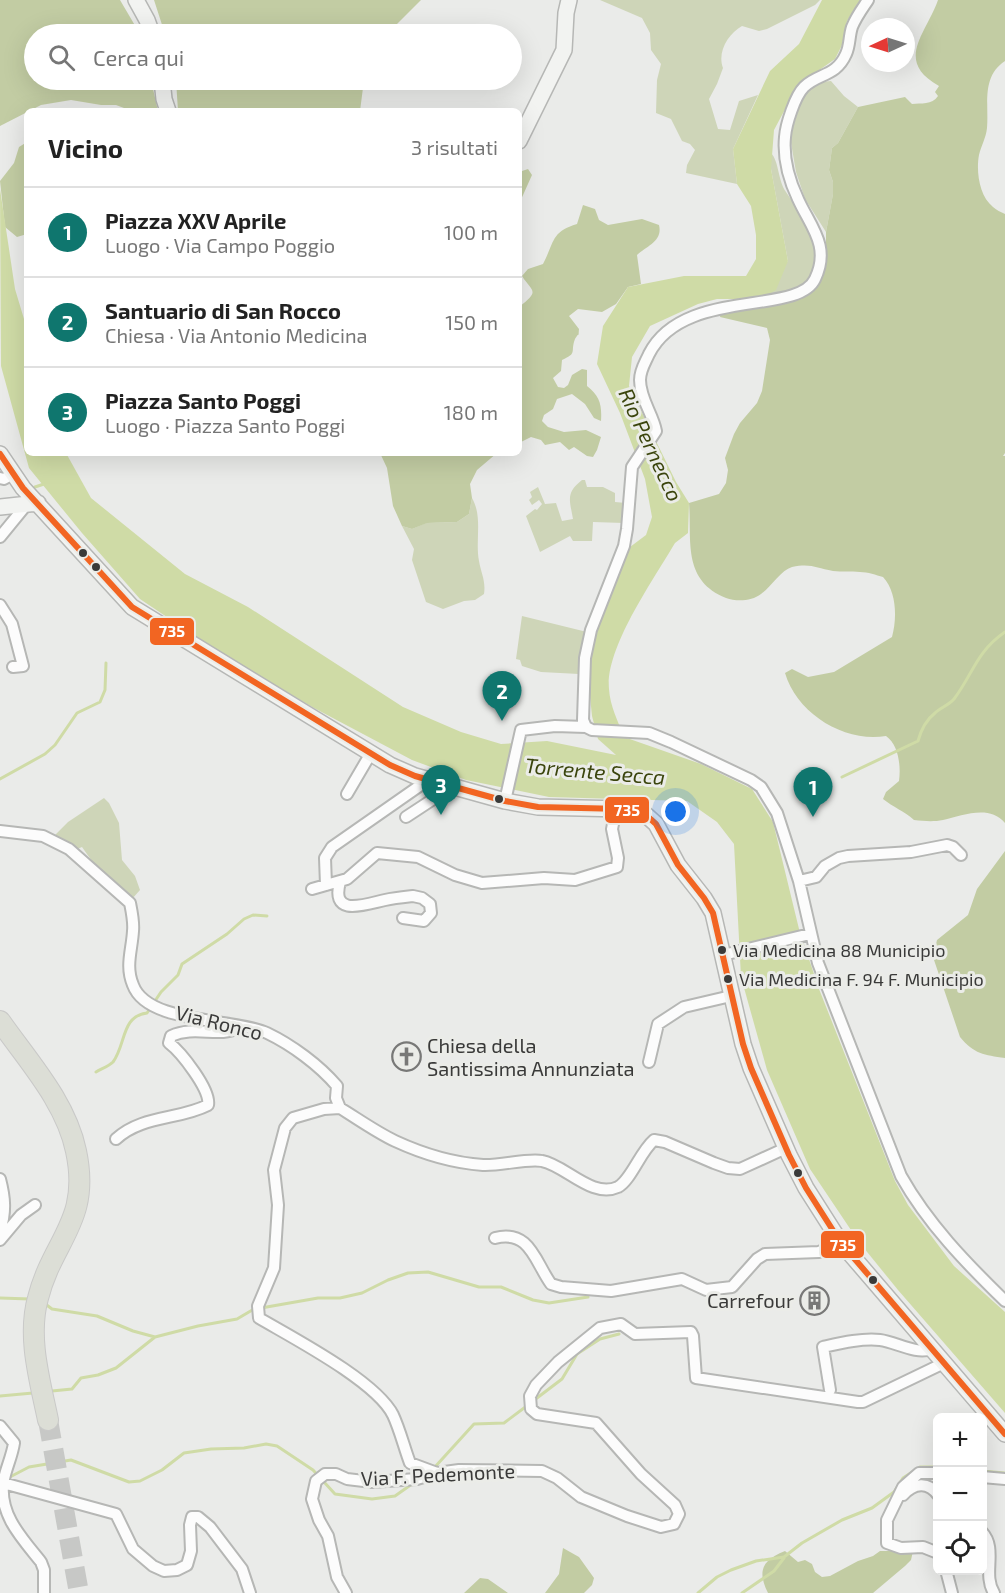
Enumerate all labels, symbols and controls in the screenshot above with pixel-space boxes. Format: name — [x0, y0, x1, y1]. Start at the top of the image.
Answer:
north arrow — [861, 18, 915, 72]
search box — [24, 24, 522, 90]
icon: search — [45, 41, 78, 74]
text: Cerca qui — [93, 44, 184, 70]
text: Vicino — [48, 132, 123, 163]
text: 3 risultati — [411, 135, 498, 159]
text: Piazza XXV Aprile — [105, 207, 286, 233]
text: 1 — [63, 220, 72, 244]
text: 100 m — [444, 220, 498, 244]
text: Luogo · Via Campo Poggio — [105, 233, 335, 257]
text: Santuario di San Rocco — [105, 297, 341, 323]
text: 2 — [62, 310, 73, 334]
text: 150 m — [445, 310, 498, 334]
text: Chiesa · Via Antonio Medicina — [105, 323, 368, 347]
water label: Rio Pernecco — [614, 384, 688, 505]
text: Piazza Santo Poggi — [105, 387, 301, 413]
text: 3 — [62, 400, 73, 424]
text: 180 m — [444, 400, 498, 424]
text: Luogo · Piazza Santo Poggi — [105, 413, 345, 437]
unlabelled marker — [77, 547, 89, 559]
unlabelled marker — [90, 561, 102, 573]
line badge: 735 — [149, 617, 195, 646]
text: 735 — [159, 621, 185, 640]
pin: 2 — [482, 672, 522, 721]
water label: Torrente Secca — [524, 752, 666, 789]
pin: 3 — [422, 766, 460, 815]
pin: 1 — [794, 768, 832, 817]
unlabelled marker — [493, 793, 505, 805]
line badge: 735 — [604, 796, 650, 824]
your location — [661, 797, 690, 826]
text: 735 — [614, 800, 640, 819]
place label: Via Medicina 88 Municipio — [733, 939, 945, 961]
marker: Via Medicina 88 Municipio — [716, 944, 728, 956]
place label: Via Medicina F. 94 F. Municipio — [739, 968, 984, 990]
marker: Via Medicina F. 94 F. Municipio — [722, 973, 734, 985]
street label: Via Ronco — [173, 1000, 265, 1044]
place label: Chiesa della Santissima Annunziata — [427, 1033, 635, 1080]
church icon: Chiesa della Santissima Annunziata — [390, 1041, 422, 1073]
unlabelled marker — [792, 1167, 804, 1179]
line badge: 735 — [820, 1230, 865, 1259]
text: 735 — [830, 1235, 856, 1254]
unlabelled marker — [867, 1274, 879, 1286]
building icon: Carrefour — [799, 1285, 831, 1317]
place label: Carrefour — [707, 1288, 794, 1312]
map controls — [933, 1413, 987, 1575]
button: + — [933, 1413, 987, 1467]
street label: Via F. Pedemonte — [360, 1458, 516, 1490]
button: − — [933, 1467, 987, 1521]
button: locate — [933, 1521, 987, 1575]

